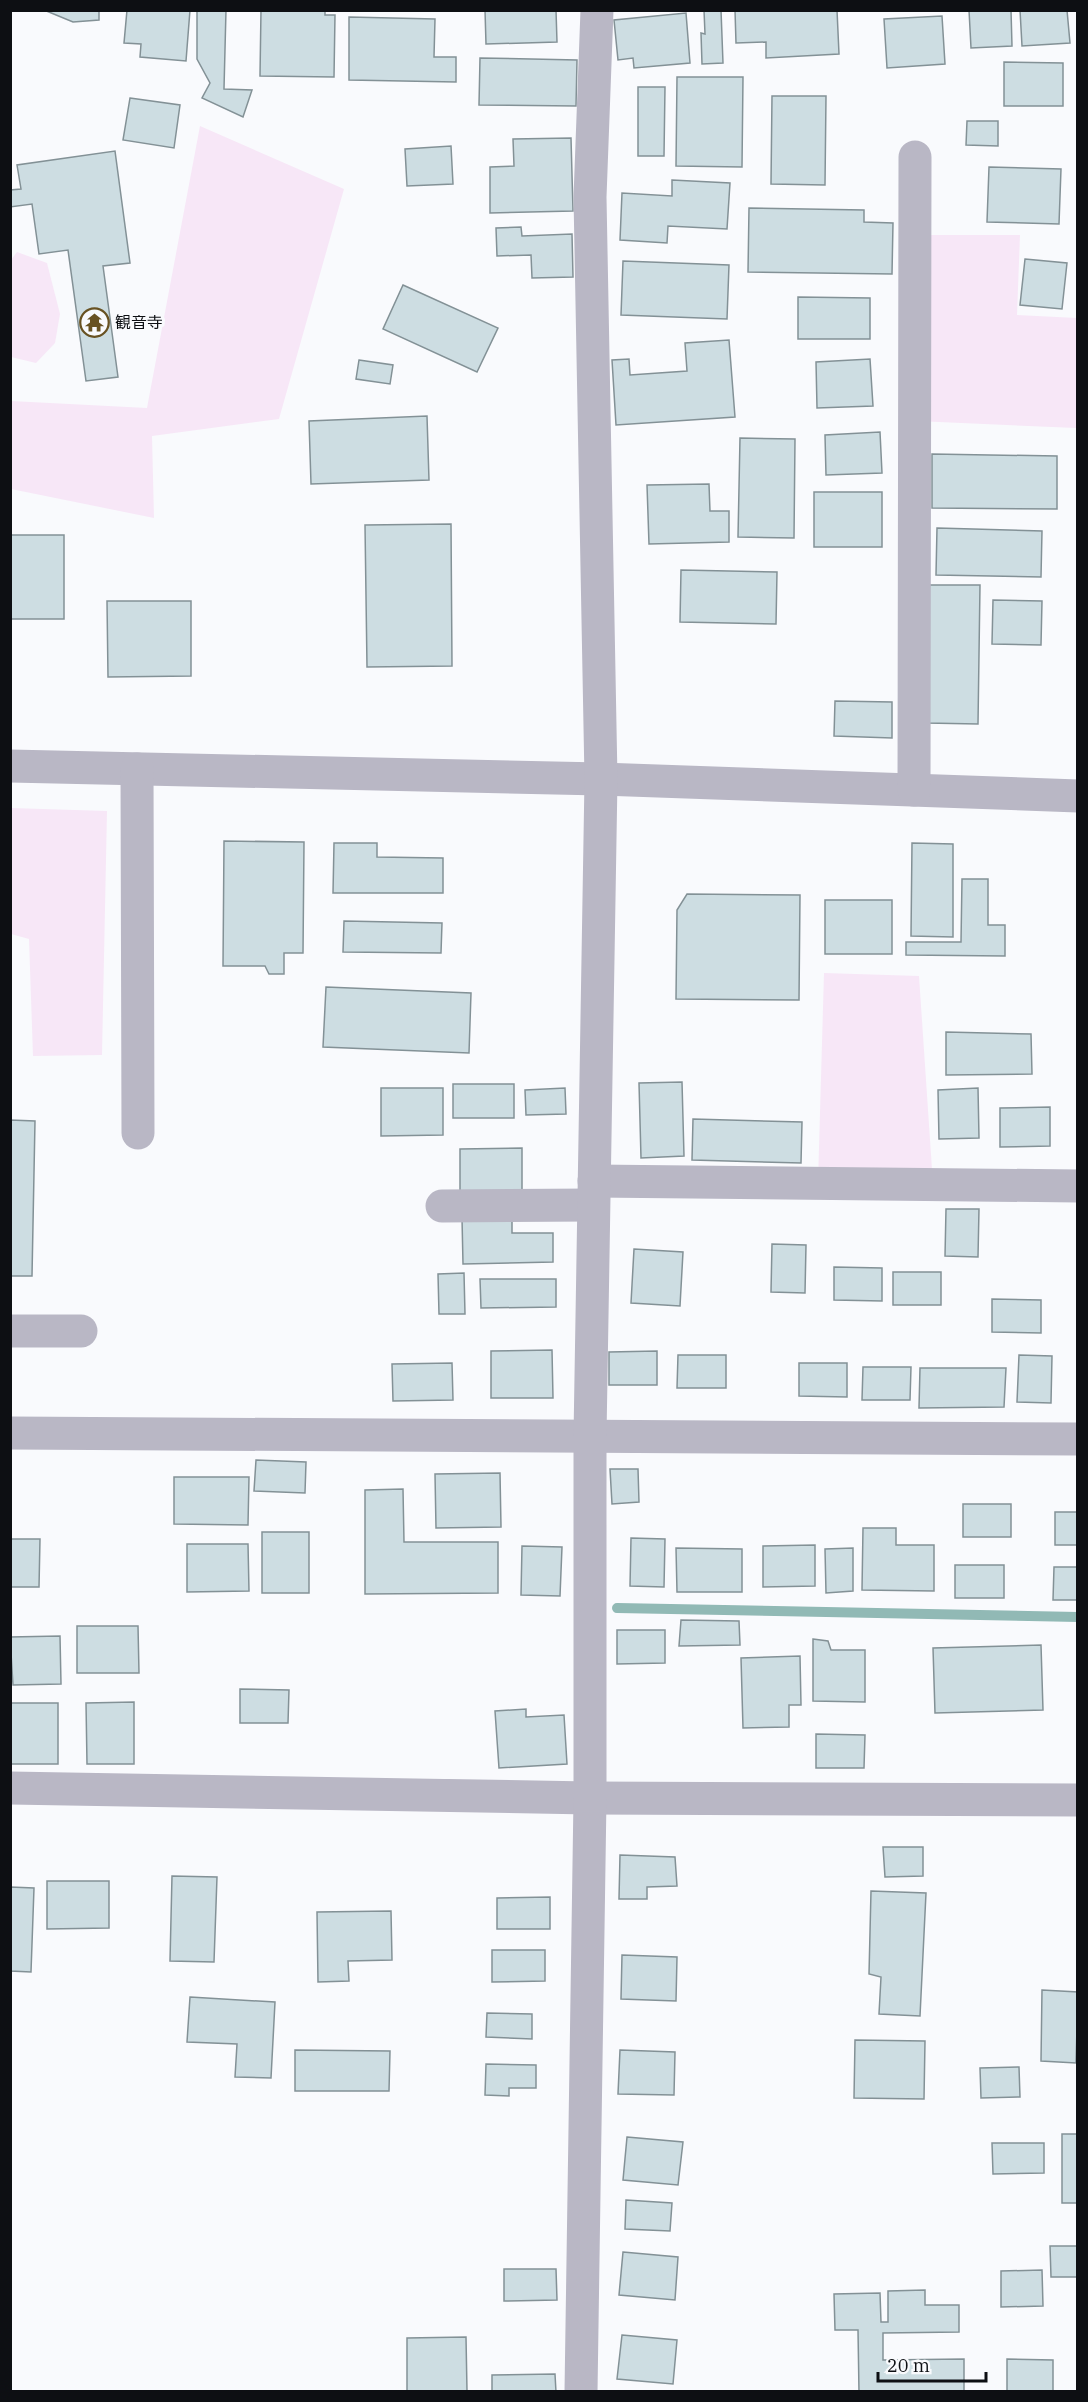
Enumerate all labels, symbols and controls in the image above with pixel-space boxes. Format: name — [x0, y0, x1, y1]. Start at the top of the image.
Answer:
temple icon: 観音寺 — [78, 306, 110, 338]
place label: 観音寺 — [115, 312, 163, 332]
scale bar — [878, 2345, 986, 2383]
text: 20 m — [887, 2354, 930, 2377]

